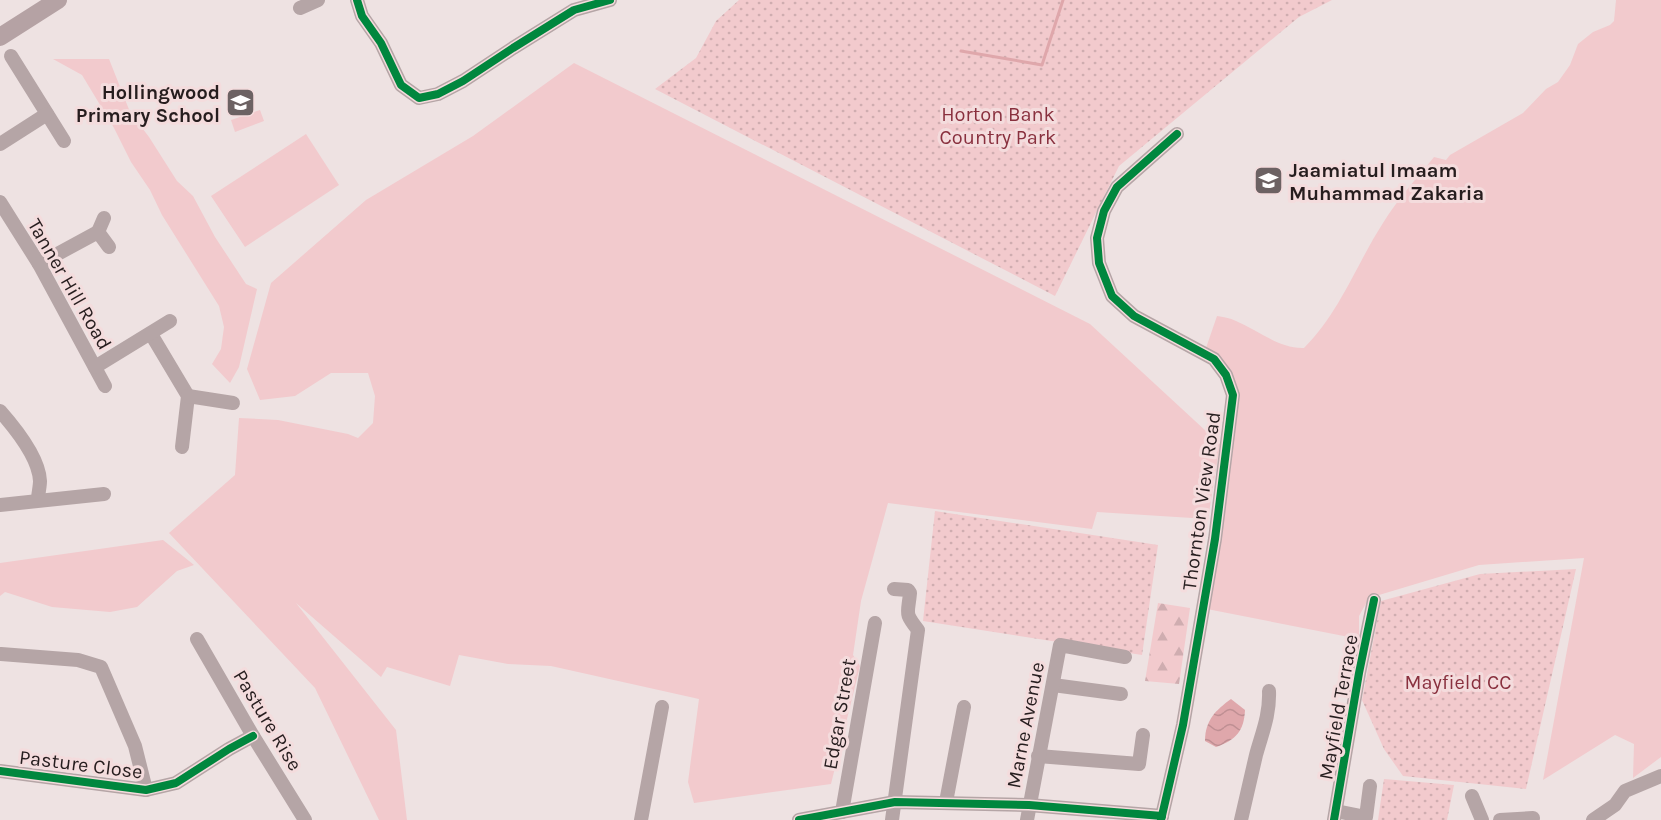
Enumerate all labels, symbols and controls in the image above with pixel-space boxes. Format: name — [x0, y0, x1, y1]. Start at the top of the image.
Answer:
place label: Hollingwood Primary School — [76, 81, 220, 127]
school or university icon: Hollingwood Primary School — [225, 87, 257, 119]
park label: Horton Bank Country Park — [940, 103, 1056, 149]
place label: Jaamiatul Imaam Muhammad Zakaria — [1289, 159, 1484, 205]
school or university icon: Jaamiatul Imaam Muhammad Zakaria — [1252, 165, 1284, 197]
street label: Tanner Hill Road — [23, 215, 116, 354]
street label: Thornton View Road — [1178, 410, 1225, 592]
street label: Mayfield Terrace — [1314, 633, 1363, 782]
street label: Edgar Street — [818, 656, 861, 771]
street label: Marne Avenue — [1002, 660, 1049, 790]
street label: Pasture Rise — [228, 666, 307, 775]
park label: Mayfield CC — [1404, 671, 1512, 694]
street label: Pasture Close — [18, 746, 144, 783]

